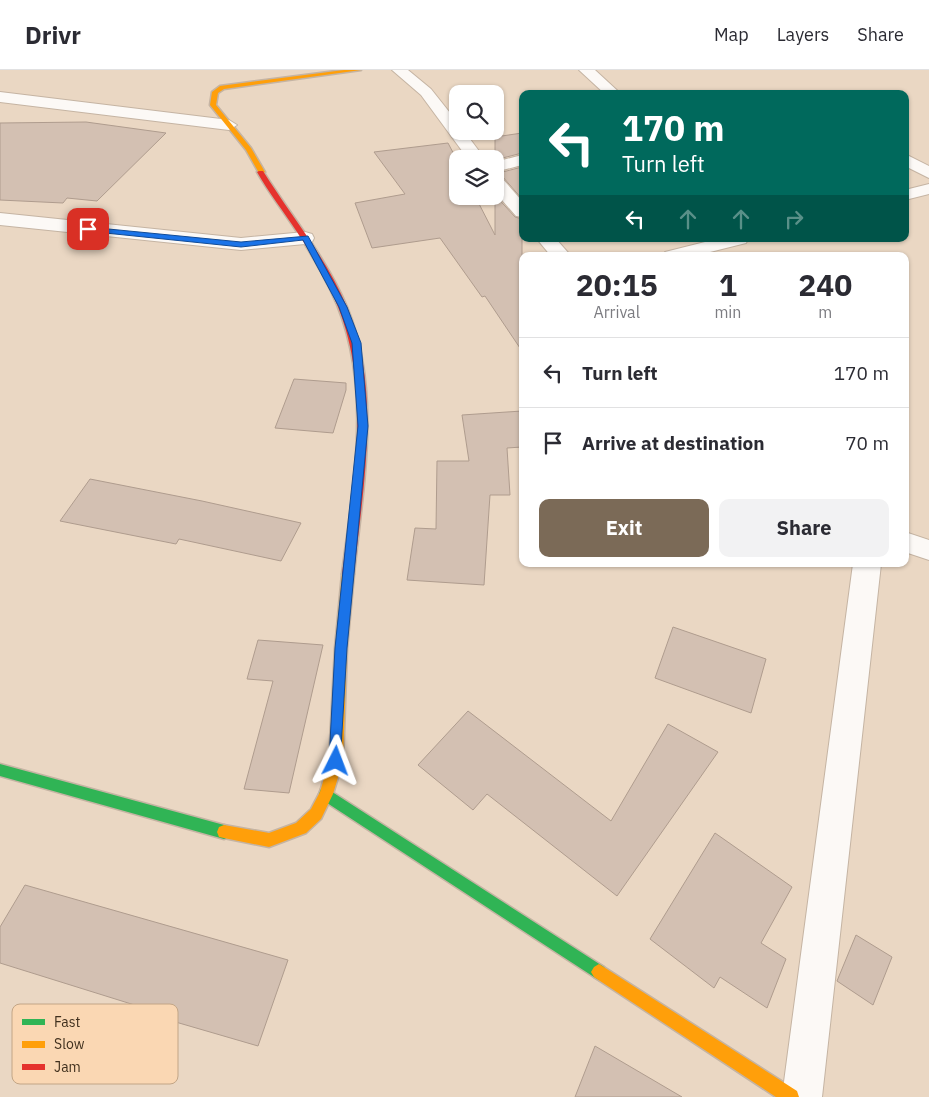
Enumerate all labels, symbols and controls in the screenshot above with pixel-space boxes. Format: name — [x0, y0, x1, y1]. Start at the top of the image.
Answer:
text: Drivr — [25, 19, 81, 51]
text: Map — [714, 23, 749, 46]
text: Layers — [777, 23, 829, 46]
text: Share — [857, 23, 904, 46]
map controls — [449, 85, 504, 205]
button: search — [449, 85, 504, 140]
text: 170 m — [622, 105, 725, 151]
icon: left — [539, 110, 604, 175]
text: Turn left — [622, 149, 705, 178]
button: layers — [449, 150, 504, 205]
icon: left — [621, 205, 649, 233]
icon: ahead — [674, 205, 702, 233]
icon: ahead — [727, 205, 755, 233]
icon: right — [780, 205, 808, 233]
pin — [67, 208, 109, 250]
icon: arrive — [74, 215, 102, 243]
text: 20:15 — [576, 265, 658, 304]
text: 1 — [719, 265, 737, 304]
text: 240 — [798, 265, 852, 304]
text: Arrival — [593, 302, 640, 322]
text: min — [714, 302, 741, 322]
text: m — [818, 302, 832, 322]
icon: left — [539, 359, 567, 387]
text: Turn left — [582, 361, 658, 385]
text: 170 m — [834, 361, 889, 385]
icon: arrive — [539, 429, 567, 457]
text: Arrive at destination — [582, 431, 765, 455]
text: 70 m — [845, 431, 889, 455]
button: Exit — [539, 499, 709, 557]
button: Share — [719, 499, 889, 557]
position arrow — [309, 734, 361, 786]
legend — [12, 1004, 178, 1084]
text: Fast — [54, 1013, 80, 1031]
text: Slow — [54, 1035, 85, 1053]
text: Jam — [54, 1058, 81, 1076]

